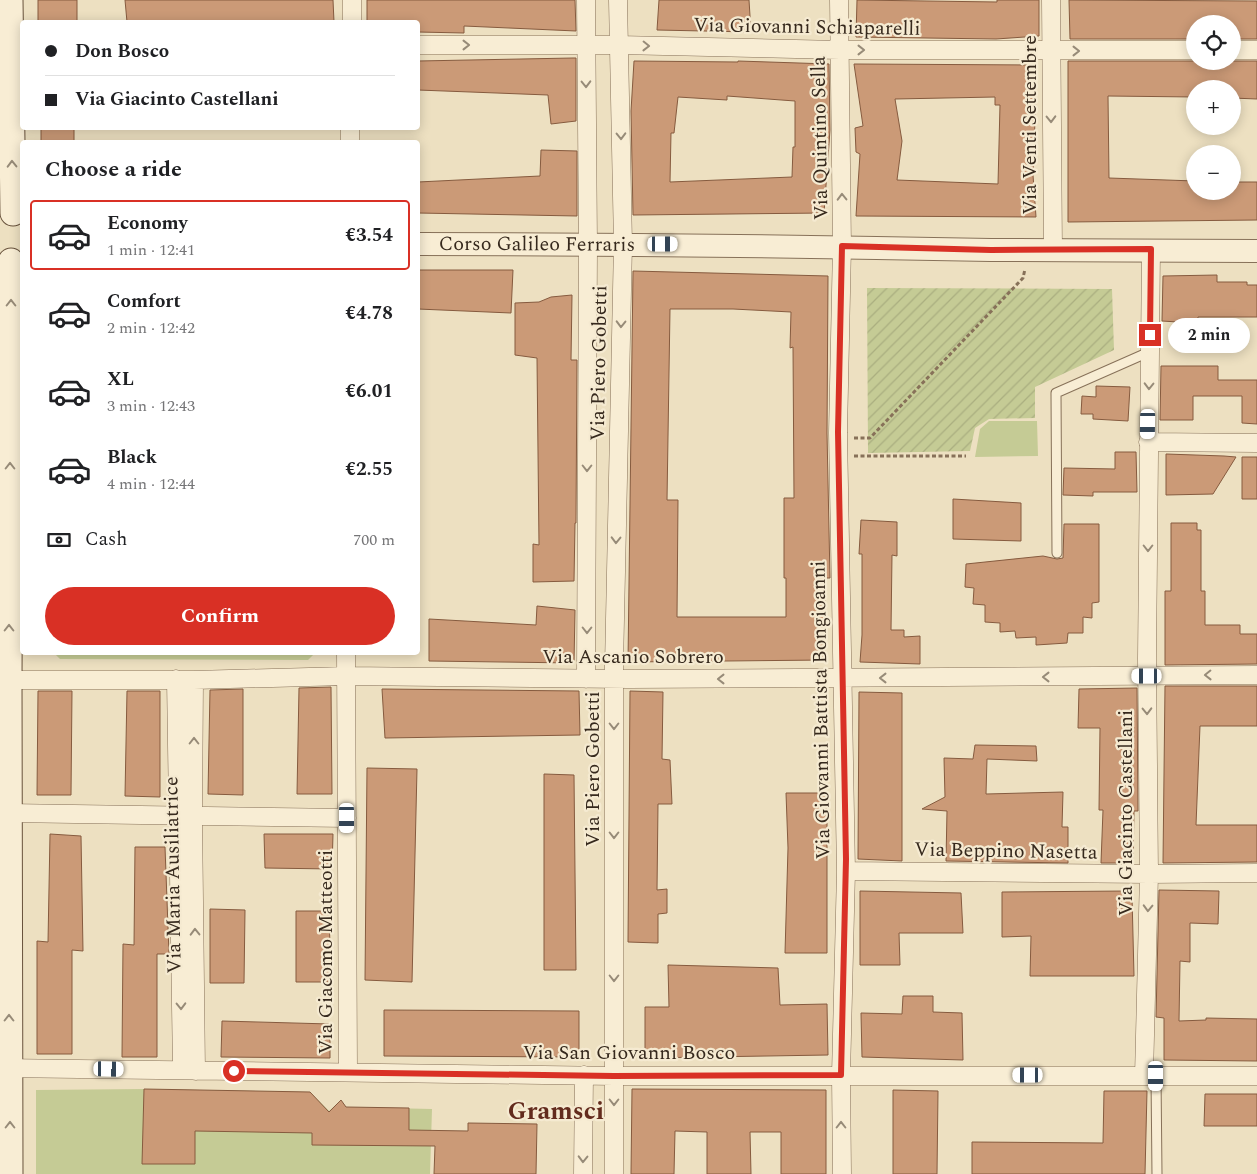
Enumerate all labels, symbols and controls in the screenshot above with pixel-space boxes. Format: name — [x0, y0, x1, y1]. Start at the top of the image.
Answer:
street label: Via Giovanni Schiaparelli — [693, 10, 921, 44]
map controls — [1186, 15, 1241, 200]
button: locate — [1186, 15, 1241, 70]
street label: Via Venti Settembre — [1015, 35, 1045, 215]
text: Don Bosco — [75, 37, 169, 66]
one-way arrow — [462, 40, 470, 50]
one-way arrow — [642, 40, 650, 51]
one-way arrow — [858, 45, 865, 55]
one-way arrow — [1072, 46, 1080, 56]
street label: Via Quintino Sella — [804, 55, 836, 220]
one-way arrow — [580, 80, 591, 88]
button: + — [1186, 80, 1241, 135]
text: Via Giacinto Castellani — [75, 85, 279, 114]
one-way arrow — [1046, 115, 1056, 123]
one-way arrow — [616, 132, 626, 140]
button: − — [1186, 145, 1241, 200]
text: Choose a ride — [45, 153, 182, 186]
one-way arrow — [7, 160, 17, 168]
one-way arrow — [836, 193, 847, 201]
text: Economy — [107, 209, 188, 238]
icon: car — [47, 213, 92, 258]
text: €3.54 — [345, 221, 393, 250]
street label: Corso Galileo Ferraris — [439, 229, 635, 260]
car — [648, 237, 678, 252]
text: 1 min · 12:41 — [107, 238, 195, 262]
street label: Via Piero Gobetti — [583, 285, 615, 441]
text: Comfort — [107, 287, 181, 316]
icon: car — [47, 291, 92, 336]
one-way arrow — [6, 299, 16, 307]
text: €4.78 — [345, 299, 393, 328]
text: 2 min · 12:42 — [107, 316, 195, 340]
callout: 2 min — [1168, 318, 1250, 352]
one-way arrow — [616, 320, 626, 328]
text: 2 min — [1188, 323, 1230, 347]
route end — [1139, 324, 1161, 346]
text: XL — [107, 365, 134, 394]
icon: car — [47, 369, 92, 414]
text: €6.01 — [345, 377, 393, 406]
one-way arrow — [1144, 382, 1154, 390]
text: 3 min · 12:43 — [107, 394, 195, 418]
car — [1140, 409, 1155, 439]
text: Black — [107, 443, 157, 472]
icon: car — [47, 447, 92, 492]
text: €2.55 — [345, 455, 393, 484]
one-way arrow — [5, 462, 15, 470]
one-way arrow — [582, 464, 592, 472]
text: 4 min · 12:44 — [107, 472, 195, 496]
text: Cash — [85, 525, 127, 554]
icon: cash — [45, 526, 73, 554]
text: 700 m — [353, 528, 395, 552]
one-way arrow — [611, 537, 621, 545]
one-way arrow — [1142, 544, 1153, 552]
street label: Via Giovanni Battista Bongioanni — [803, 560, 839, 860]
button: Confirm — [45, 587, 395, 645]
one-way arrow — [4, 624, 14, 632]
one-way arrow — [582, 627, 592, 635]
street label: Via Ascanio Sobrero — [542, 642, 724, 672]
car — [1132, 669, 1162, 684]
one-way arrow — [1204, 670, 1212, 680]
one-way arrow — [1042, 672, 1050, 682]
one-way arrow — [879, 673, 887, 683]
one-way arrow — [717, 674, 724, 684]
street label: Via Piero Gobetti — [578, 691, 608, 847]
one-way arrow — [1142, 707, 1152, 715]
street label: Via Giacinto Castellani — [1111, 710, 1141, 916]
one-way arrow — [609, 722, 619, 730]
one-way arrow — [189, 737, 199, 745]
street label: Via Maria Ausiliatrice — [156, 776, 190, 974]
car — [339, 803, 354, 833]
one-way arrow — [609, 832, 619, 839]
street label: Via Beppino Nasetta — [914, 834, 1098, 868]
street label: Via Giacomo Matteotti — [311, 850, 341, 1054]
one-way arrow — [1143, 904, 1154, 912]
one-way arrow — [189, 928, 200, 936]
one-way arrow — [609, 974, 619, 982]
one-way arrow — [176, 1002, 186, 1010]
one-way arrow — [4, 1014, 14, 1022]
street label: Via San Giovanni Bosco — [523, 1038, 735, 1068]
route start — [223, 1060, 245, 1082]
car — [93, 1061, 124, 1077]
car — [1148, 1061, 1163, 1091]
car — [1013, 1068, 1043, 1083]
district label: Gramsci — [508, 1093, 604, 1131]
one-way arrow — [609, 1098, 619, 1106]
one-way arrow — [5, 1121, 15, 1129]
one-way arrow — [836, 1121, 846, 1129]
one-way arrow — [578, 1156, 588, 1163]

